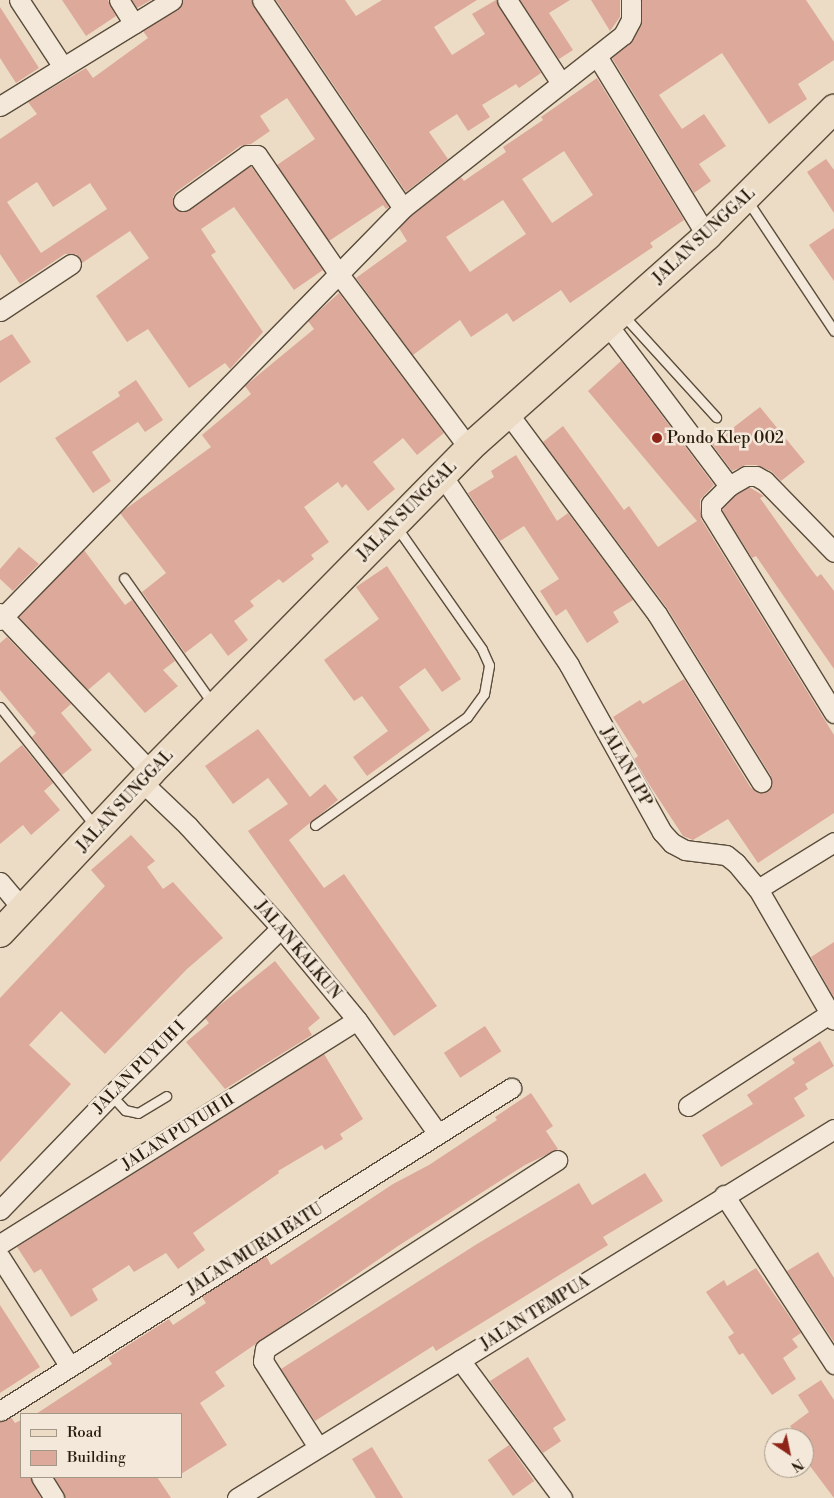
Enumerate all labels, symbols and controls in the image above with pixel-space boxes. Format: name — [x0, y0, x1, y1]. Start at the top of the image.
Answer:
street label: JALAN SUNGGAL — [649, 184, 759, 288]
place label: Pondo Klep 002 — [667, 428, 784, 448]
marker: Pondo Klep 002 — [651, 432, 663, 444]
street label: JALAN SUNGGAL — [353, 457, 461, 565]
street label: JALAN LPP — [596, 724, 656, 810]
street label: JALAN SUNGGAL — [73, 746, 177, 856]
street label: JALAN KALKUN — [251, 897, 345, 1003]
street label: JALAN PUYUH I — [89, 1017, 189, 1117]
street label: JALAN PUYUH II — [118, 1090, 238, 1174]
street label: JALAN MURAI BATU — [184, 1199, 326, 1299]
street label: JALAN TEMPUA — [477, 1272, 593, 1354]
legend — [20, 1413, 182, 1478]
text: Road — [67, 1423, 102, 1442]
north arrow — [764, 1428, 814, 1478]
text: Building — [67, 1448, 126, 1467]
text: N — [787, 1454, 806, 1475]

